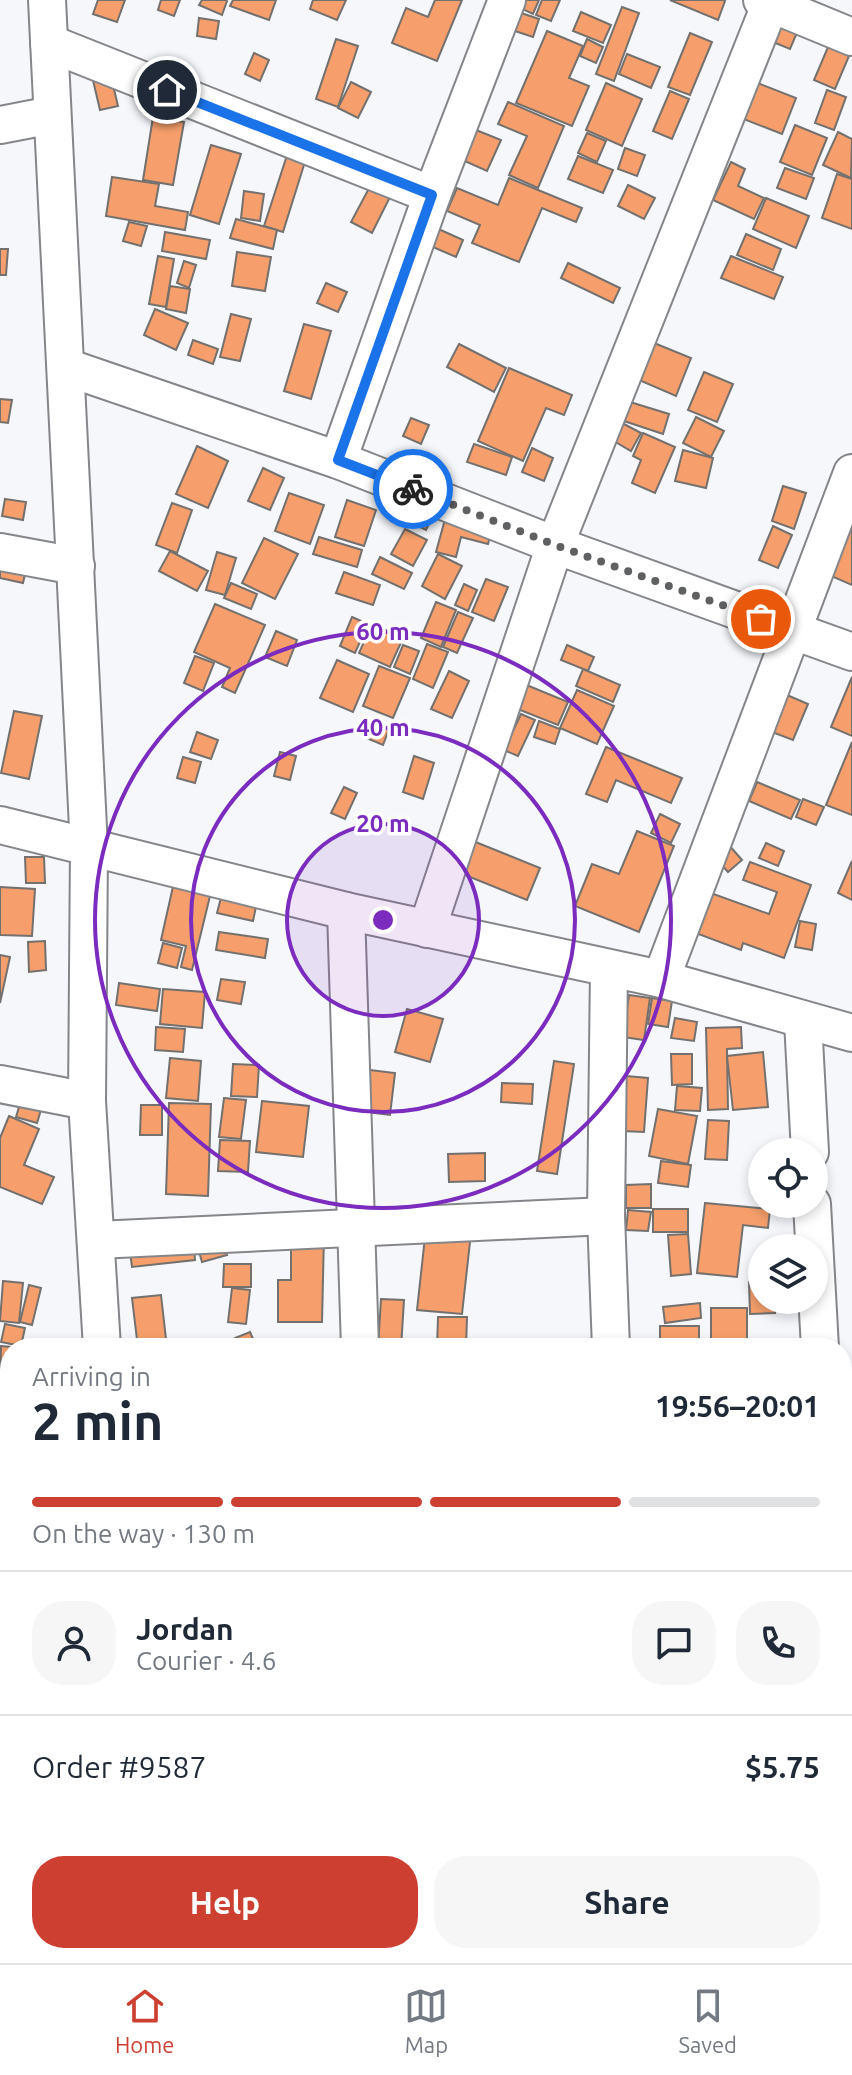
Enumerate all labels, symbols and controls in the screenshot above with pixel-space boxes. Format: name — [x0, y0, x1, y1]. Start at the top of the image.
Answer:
pin — [133, 56, 201, 124]
icon: home — [145, 68, 189, 112]
courier — [373, 449, 453, 529]
icon: bike — [391, 467, 435, 511]
pin — [727, 585, 795, 653]
icon: bag — [739, 597, 783, 641]
text: 60 m — [356, 618, 410, 645]
text: 40 m — [356, 714, 410, 741]
text: 20 m — [356, 810, 410, 837]
centre of rings — [369, 906, 397, 934]
map controls — [748, 1138, 828, 1314]
button: locate — [748, 1138, 828, 1218]
button: layers — [748, 1234, 828, 1314]
text: Arriving in — [32, 1362, 151, 1391]
text: 19:56–20:01 — [655, 1389, 820, 1423]
text: 2 min — [32, 1392, 163, 1450]
text: On the way · 130 m — [32, 1519, 255, 1548]
button: person — [32, 1601, 116, 1685]
button: chat — [632, 1601, 716, 1685]
button: phone — [736, 1601, 820, 1685]
text: Jordan — [136, 1612, 234, 1646]
text: Courier · 4.6 — [136, 1646, 276, 1675]
text: Order #9587 — [32, 1750, 206, 1784]
text: $5.75 — [745, 1750, 820, 1784]
button: Help — [32, 1856, 418, 1948]
button: Share — [434, 1856, 820, 1948]
tab: Home — [115, 1984, 174, 2057]
tab: Map — [404, 1984, 448, 2057]
tab: Saved — [678, 1984, 737, 2057]

